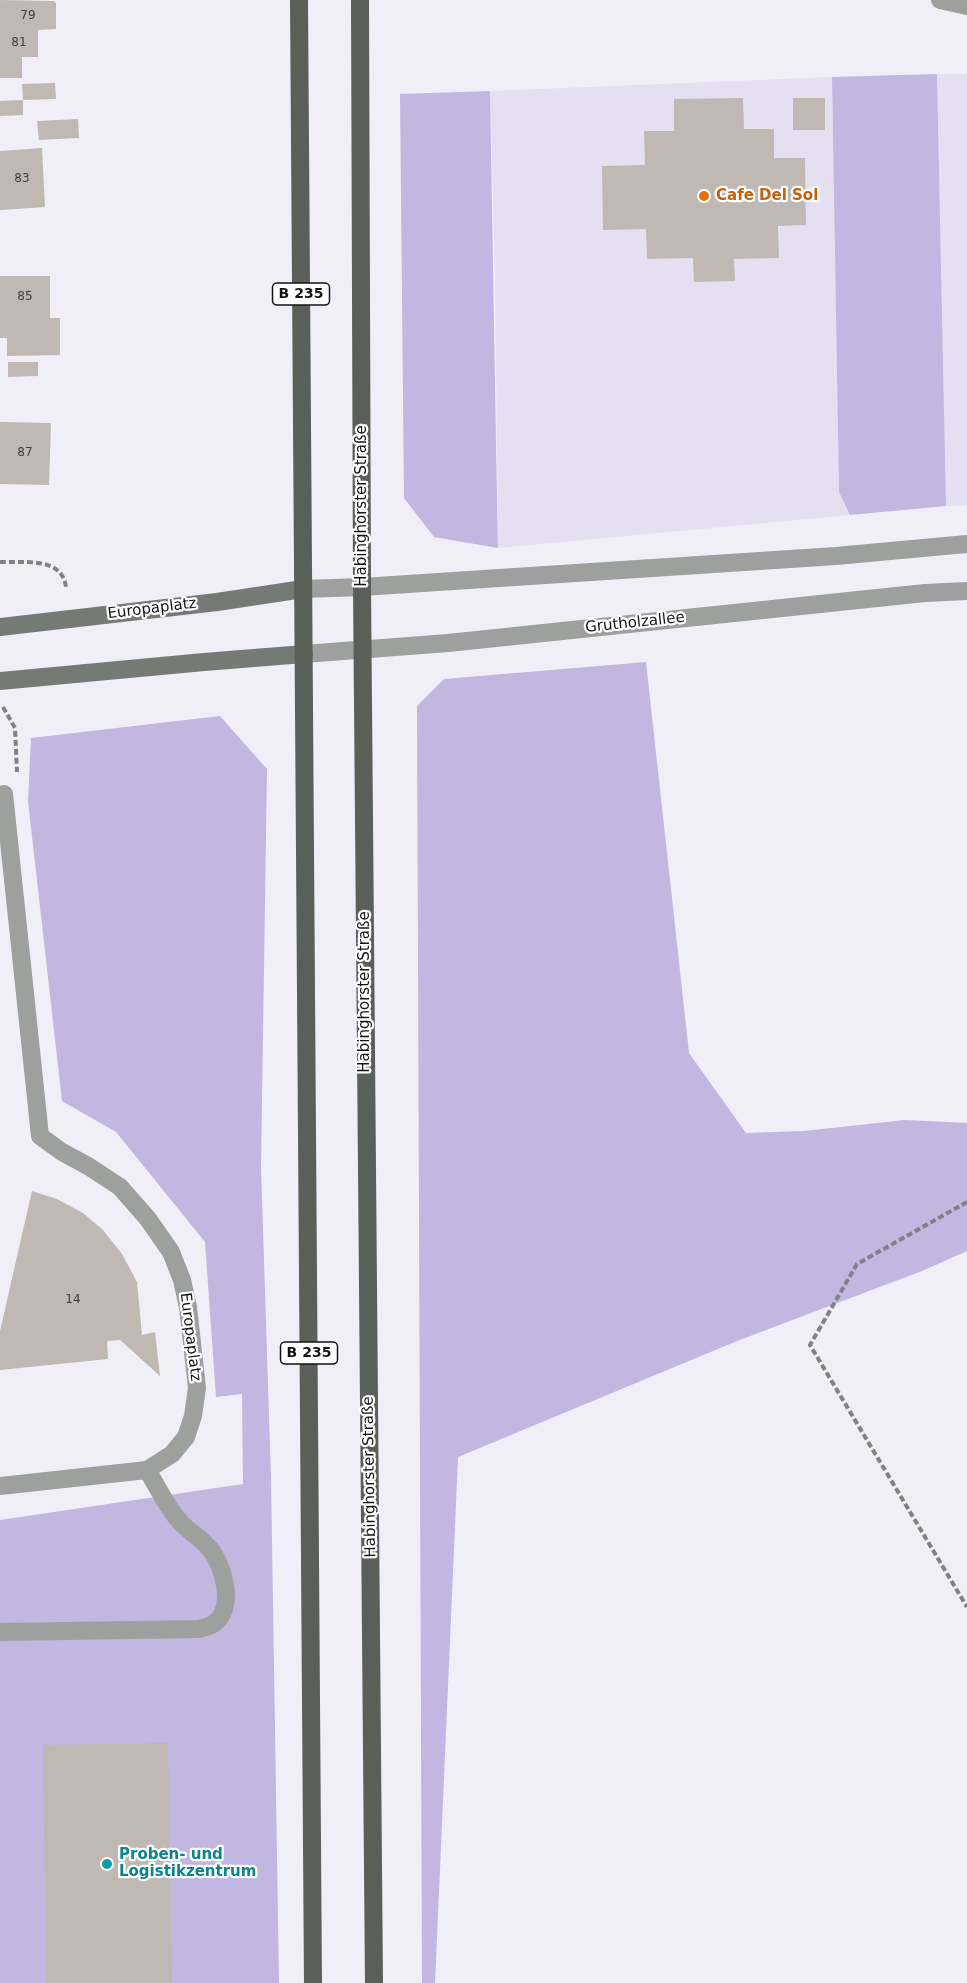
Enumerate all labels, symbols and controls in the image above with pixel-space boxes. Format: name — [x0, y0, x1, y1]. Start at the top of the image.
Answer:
house number: 79 — [20, 9, 36, 23]
house number: 81 — [11, 36, 27, 50]
house number: 83 — [14, 172, 30, 186]
place label: Cafe Del Sol — [716, 187, 818, 205]
marker: Cafe Del Sol — [697, 189, 711, 203]
road number: B 235 — [272, 283, 330, 305]
house number: 85 — [17, 290, 33, 304]
street label: Habinghorster Straße — [353, 425, 371, 587]
house number: 87 — [17, 446, 33, 460]
street label: Europaplatz — [107, 595, 197, 623]
street label: Grutholzallee — [584, 609, 686, 637]
street label: Habinghorster Straße — [356, 911, 374, 1073]
street label: Europaplatz — [176, 1292, 204, 1382]
house number: 14 — [65, 1293, 81, 1307]
road number: B 235 — [280, 1342, 338, 1364]
street label: Habinghorster Straße — [360, 1396, 380, 1558]
place label: Proben- und Logistikzentrum — [119, 1846, 256, 1881]
marker: Proben- und Logistikzentrum — [100, 1857, 114, 1871]

